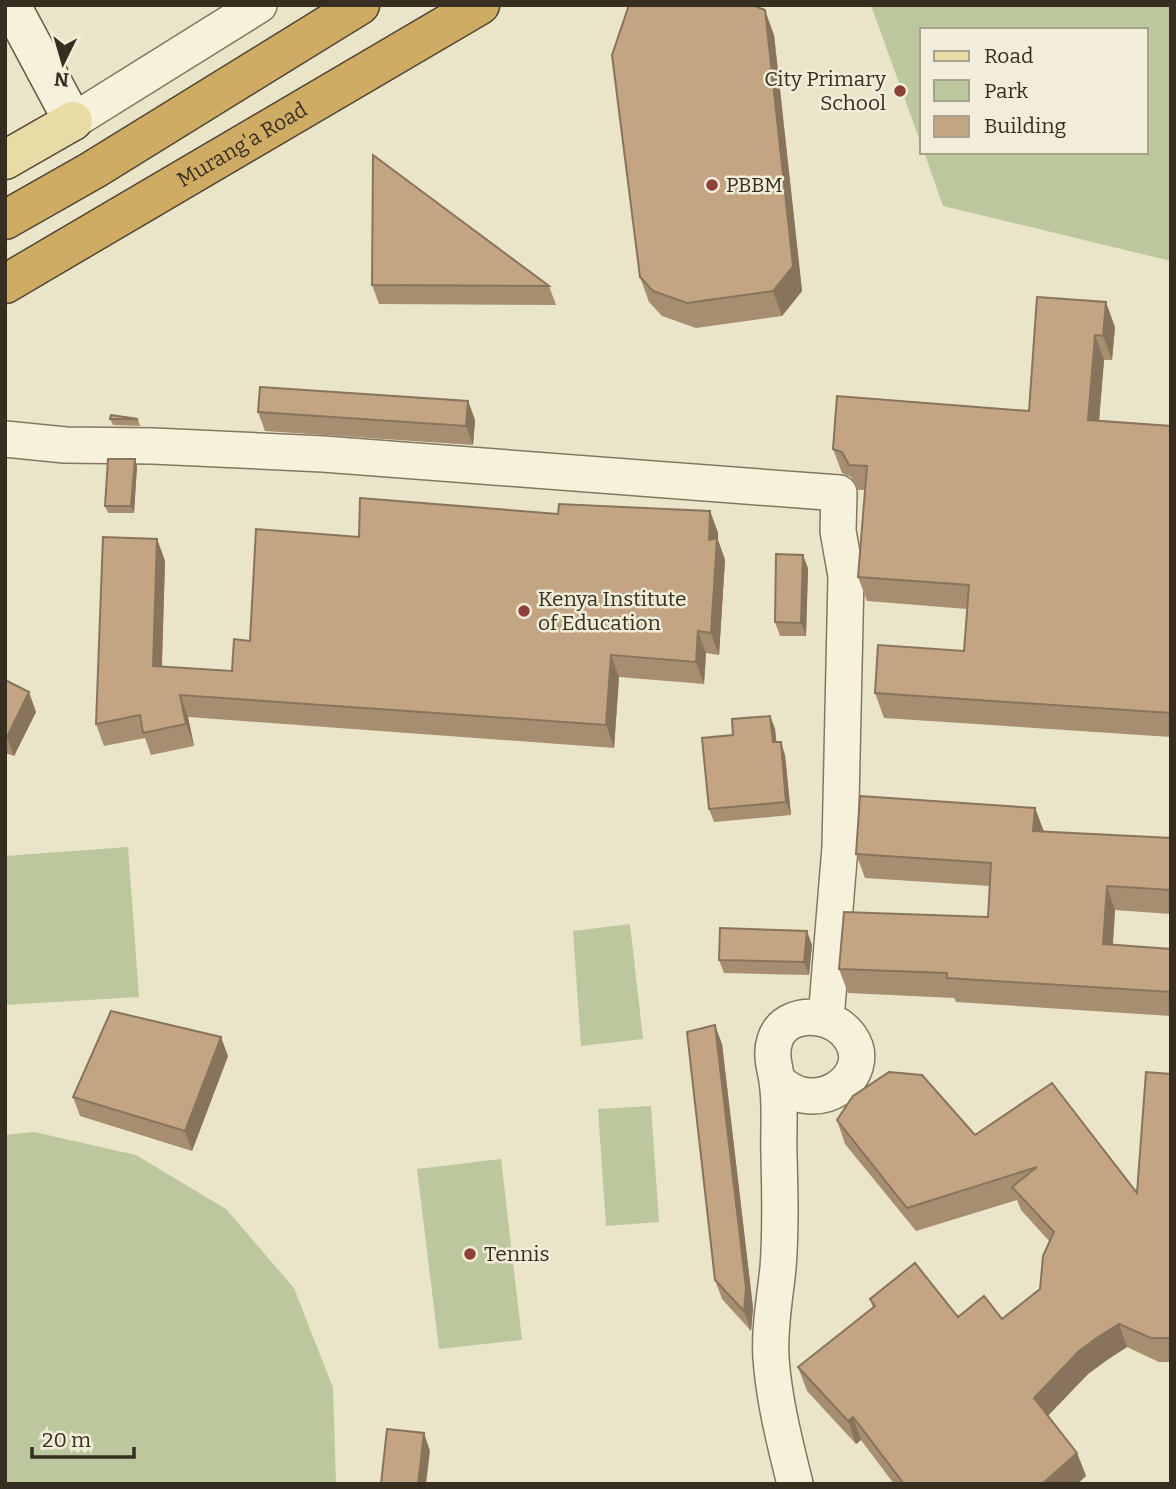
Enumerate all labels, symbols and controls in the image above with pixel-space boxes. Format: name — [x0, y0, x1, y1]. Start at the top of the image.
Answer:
north arrow — [28, 28, 98, 98]
legend — [920, 28, 1148, 154]
text: Road — [984, 43, 1033, 69]
place label: City Primary School — [764, 66, 887, 116]
text: N — [53, 67, 70, 92]
text: Park — [984, 78, 1028, 104]
marker: City Primary School — [892, 83, 908, 99]
street label: Murang'a Road — [172, 96, 312, 193]
text: Building — [984, 113, 1067, 139]
place label: PBBM — [726, 172, 783, 198]
marker: PBBM — [704, 177, 720, 193]
place label: Kenya Institute of Education — [538, 586, 687, 636]
marker: Kenya Institute of Education — [516, 603, 532, 619]
place label: Tennis — [484, 1241, 550, 1267]
marker: Tennis — [462, 1246, 478, 1262]
scale bar — [32, 1416, 133, 1460]
text: 20 m — [42, 1427, 91, 1453]

